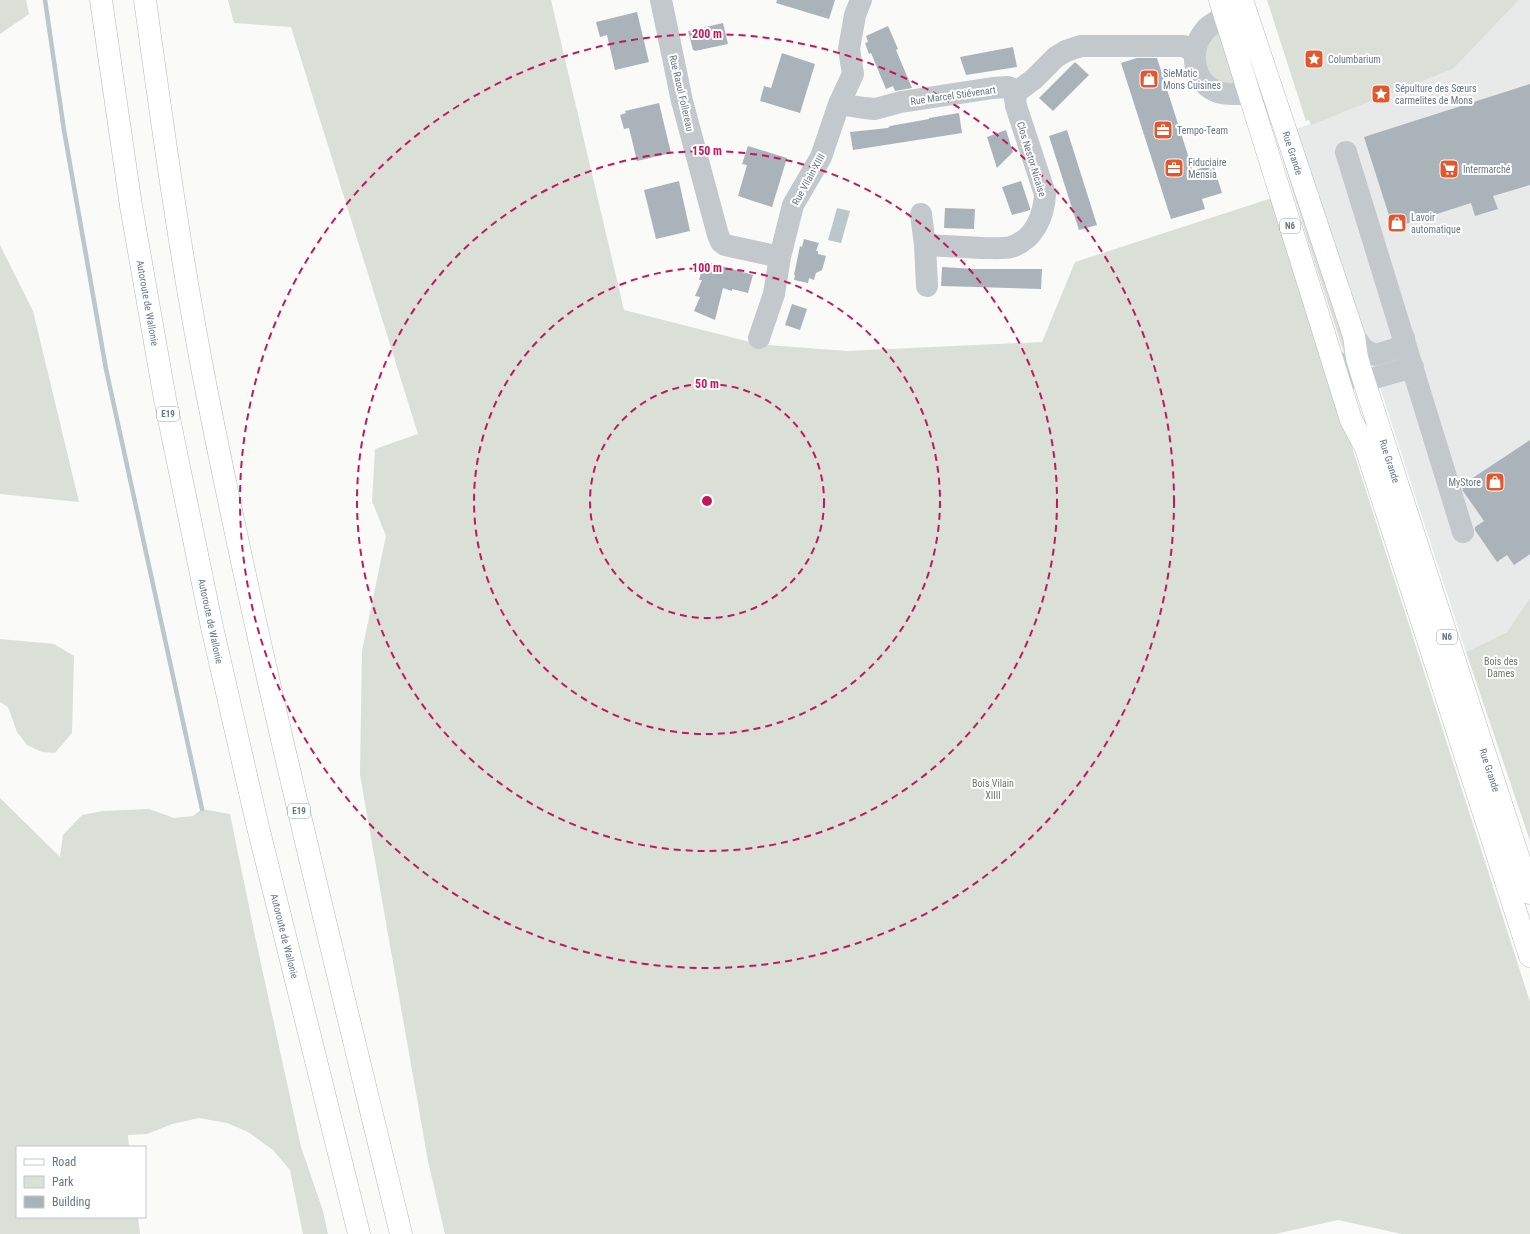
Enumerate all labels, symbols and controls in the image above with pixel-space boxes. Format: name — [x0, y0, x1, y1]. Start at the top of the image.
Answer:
text: 200 m — [692, 27, 722, 41]
place icon: Columbarium — [1303, 48, 1325, 70]
street label: Rue Raoul Follereau — [667, 54, 696, 132]
place label: Columbarium — [1328, 54, 1381, 65]
shop icon: SieMatic Mons Cuisines — [1138, 68, 1160, 90]
place label: SieMatic Mons Cuisines — [1163, 68, 1221, 91]
place icon: Sépulture des Sœurs carmelites de Mons — [1370, 83, 1392, 105]
place label: Sépulture des Sœurs carmelites de Mons — [1395, 83, 1477, 106]
street label: Rue Marcel Stiévenart — [910, 84, 997, 107]
office icon: Tempo-Team — [1152, 119, 1174, 141]
street label: Clos Nestor Nicaise — [1015, 120, 1048, 198]
place label: Tempo-Team — [1177, 125, 1228, 136]
street label: Rue Grande — [1280, 130, 1305, 177]
text: 150 m — [692, 144, 722, 158]
street label: Rue Vilain XIIII — [790, 152, 827, 207]
office icon: Fiduciaire Mensia — [1163, 157, 1185, 179]
place label: Fiduciaire Mensia — [1188, 157, 1227, 180]
supermarket icon: Intermarché — [1438, 158, 1460, 180]
place label: Intermarché — [1463, 164, 1511, 175]
shop icon: Lavoir automatique — [1386, 212, 1408, 234]
place label: Lavoir automatique — [1411, 212, 1461, 235]
road number: N6 — [1280, 219, 1300, 233]
street label: Autoroute de Wallonie — [135, 259, 161, 347]
text: 100 m — [692, 261, 722, 275]
text: 50 m — [695, 377, 719, 391]
road number: E19 — [157, 407, 179, 421]
street label: Rue Grande — [1377, 438, 1402, 485]
shop icon: MyStore — [1484, 471, 1506, 493]
place label: MyStore — [1449, 477, 1481, 488]
centre of rings — [700, 494, 714, 508]
street label: Autoroute de Wallonie — [196, 578, 225, 665]
road number: N6 — [1437, 630, 1457, 644]
park label: Bois des Dames — [1484, 656, 1518, 679]
street label: Rue Grande — [1477, 747, 1502, 794]
park label: Bois Vilain XIIII — [972, 778, 1014, 801]
road number: E19 — [288, 804, 310, 818]
street label: Autoroute de Wallonie — [269, 893, 300, 980]
legend — [16, 1146, 146, 1218]
text: Road — [52, 1155, 76, 1169]
text: Park — [52, 1175, 74, 1189]
text: Building — [52, 1195, 90, 1209]

